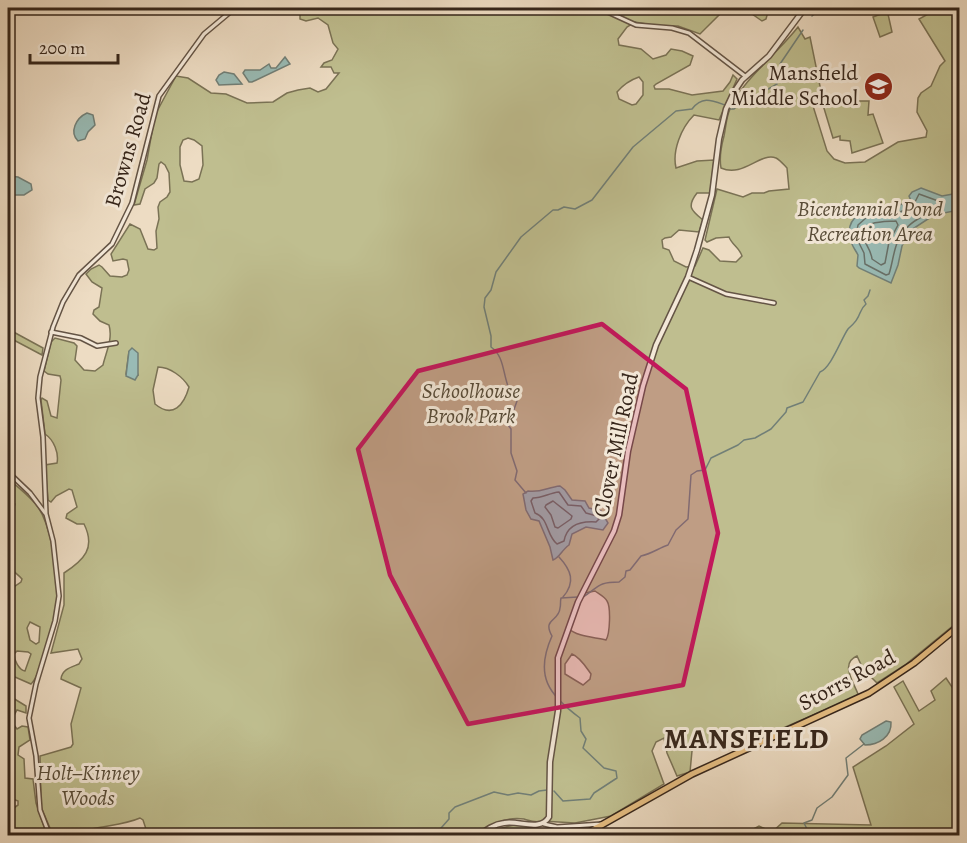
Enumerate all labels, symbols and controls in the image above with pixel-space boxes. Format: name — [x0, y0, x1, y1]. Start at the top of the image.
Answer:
scale bar — [30, 27, 118, 65]
text: 200 m — [39, 36, 85, 60]
place label: Mansfield Middle School — [731, 58, 858, 113]
school or university icon: Mansfield Middle School — [863, 70, 895, 102]
street label: Browns Road — [97, 89, 159, 211]
park label: Bicentennial Pond Recreation Area — [797, 194, 943, 249]
street label: Clover Mill Road — [586, 370, 646, 520]
park label: Schoolhouse Brook Park — [422, 376, 520, 431]
street label: Storrs Road — [793, 642, 901, 718]
district label: MANSFIELD — [664, 720, 830, 758]
park label: Holt–Kinney Woods — [36, 758, 140, 813]

